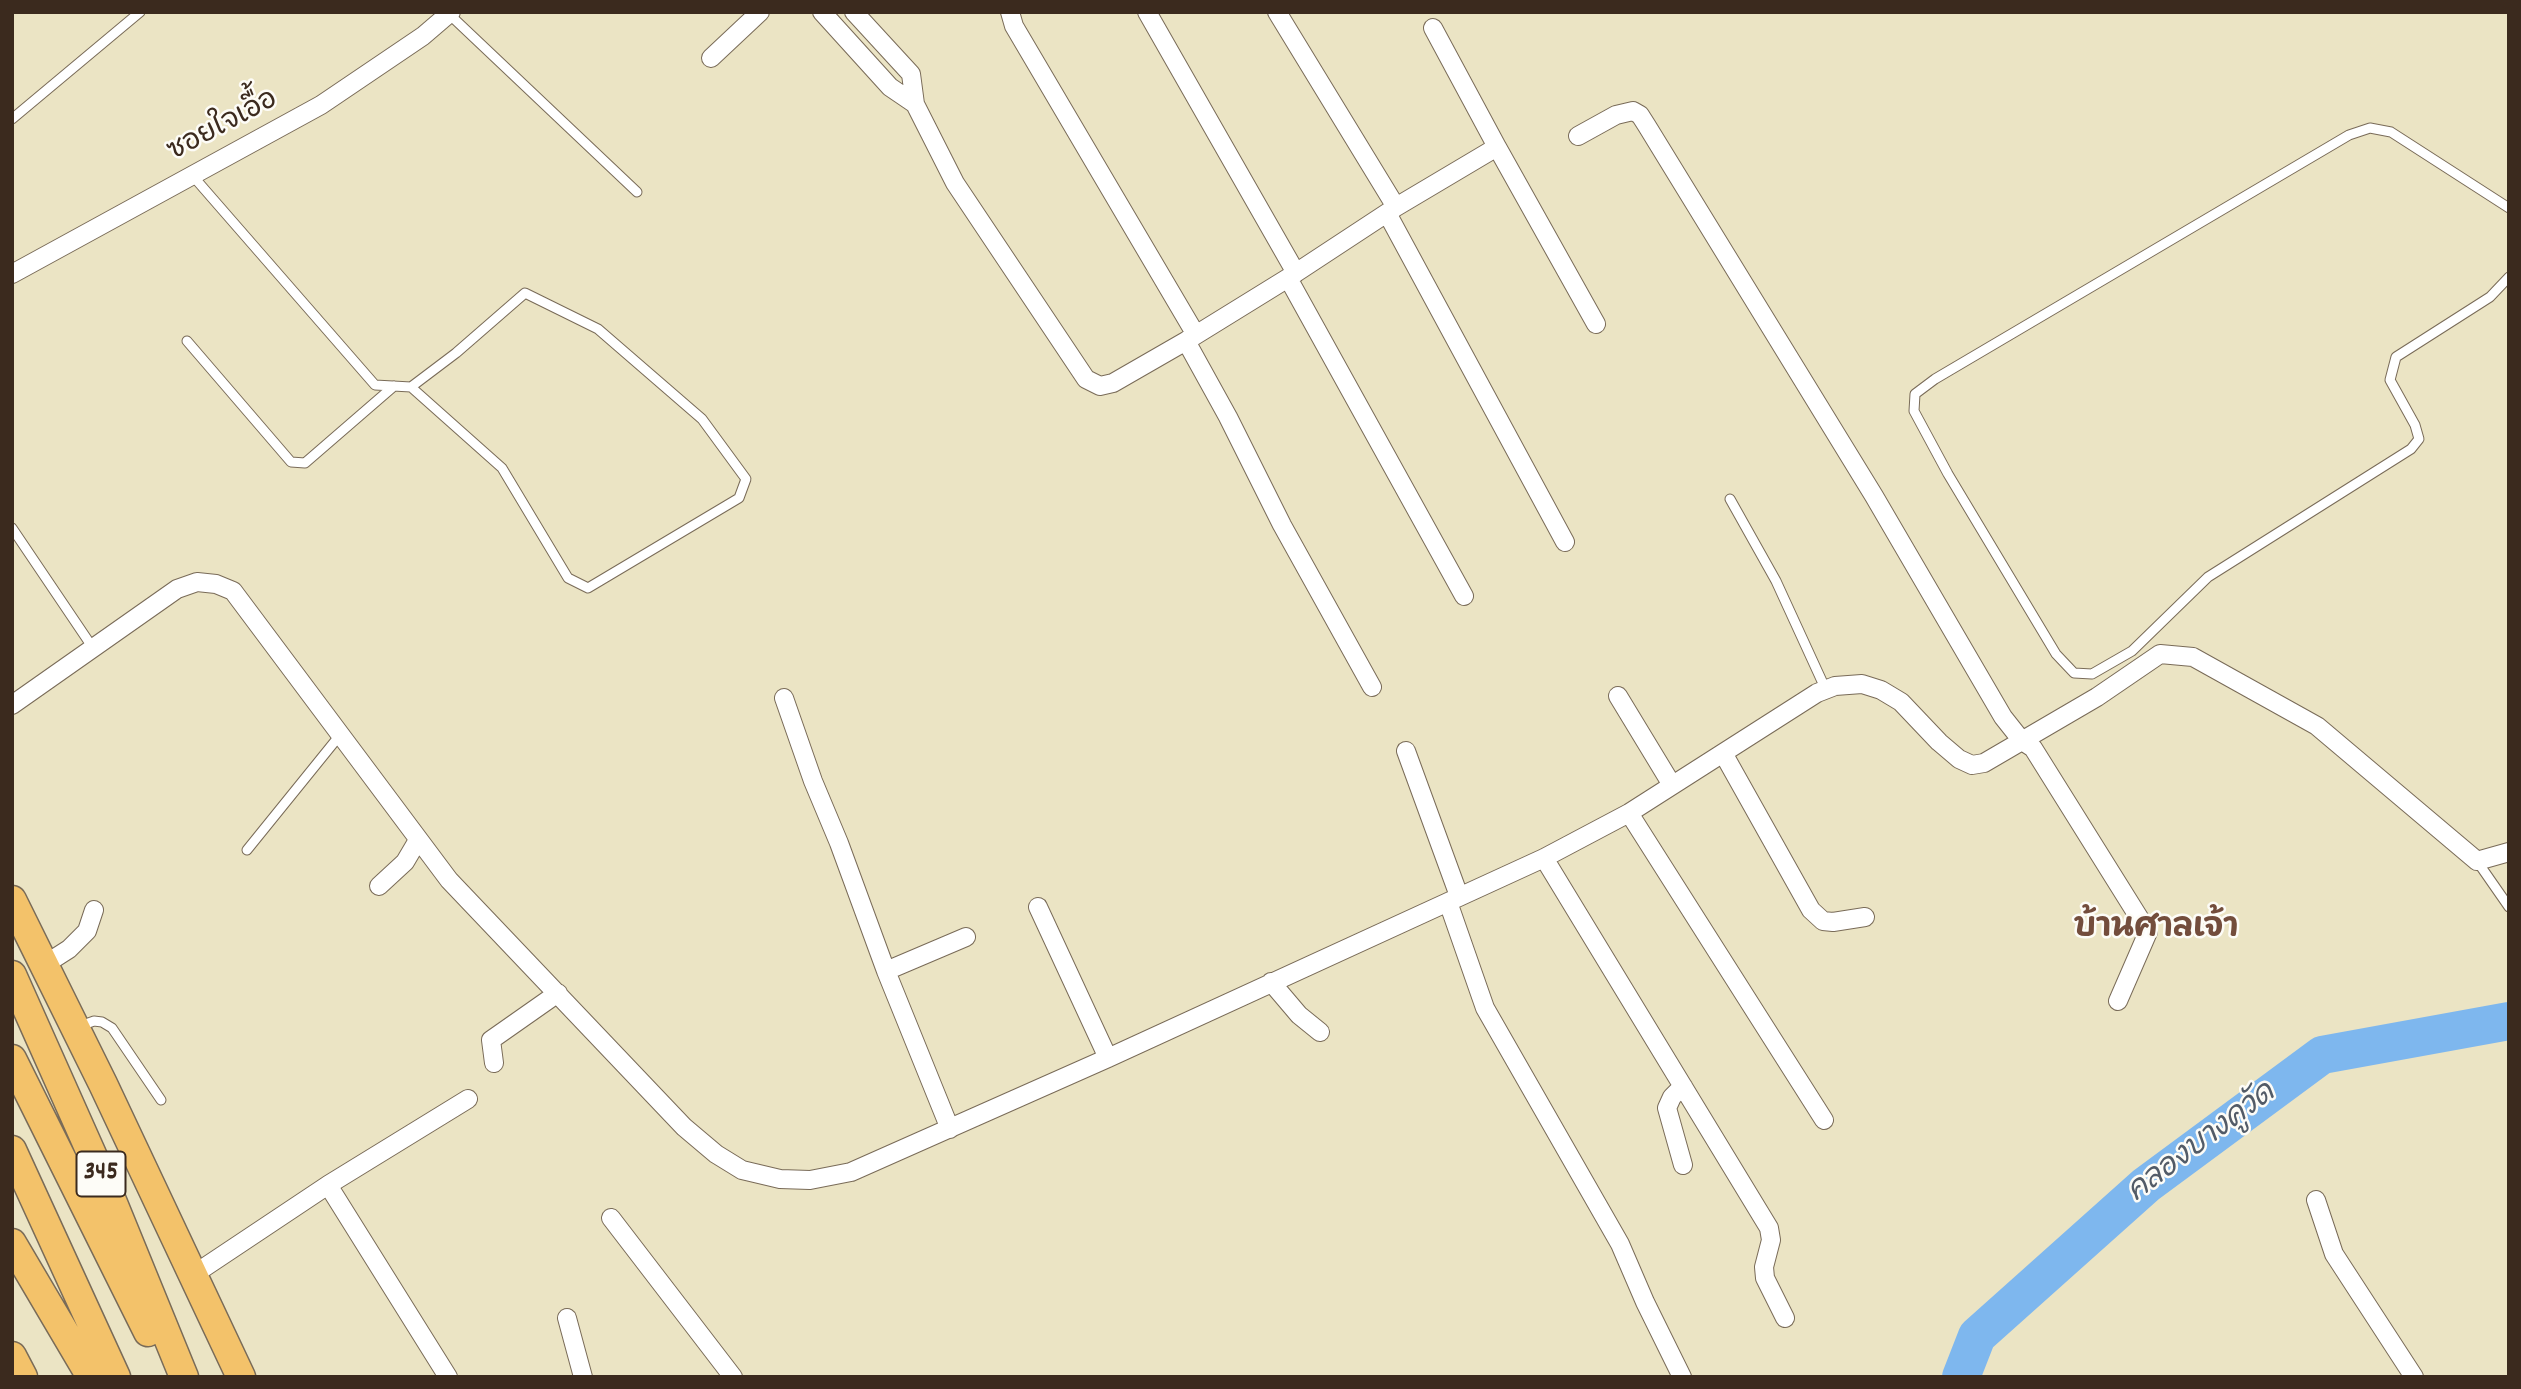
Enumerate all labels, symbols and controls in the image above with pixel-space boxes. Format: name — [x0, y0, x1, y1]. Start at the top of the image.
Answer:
street label: ซอยใจเอื้อ — [163, 85, 285, 171]
district label: บ้านศาลเจ้า — [2074, 913, 2238, 951]
water label: คลองบางคูวัด — [2122, 1078, 2284, 1212]
road number: 345 — [76, 1152, 126, 1196]

